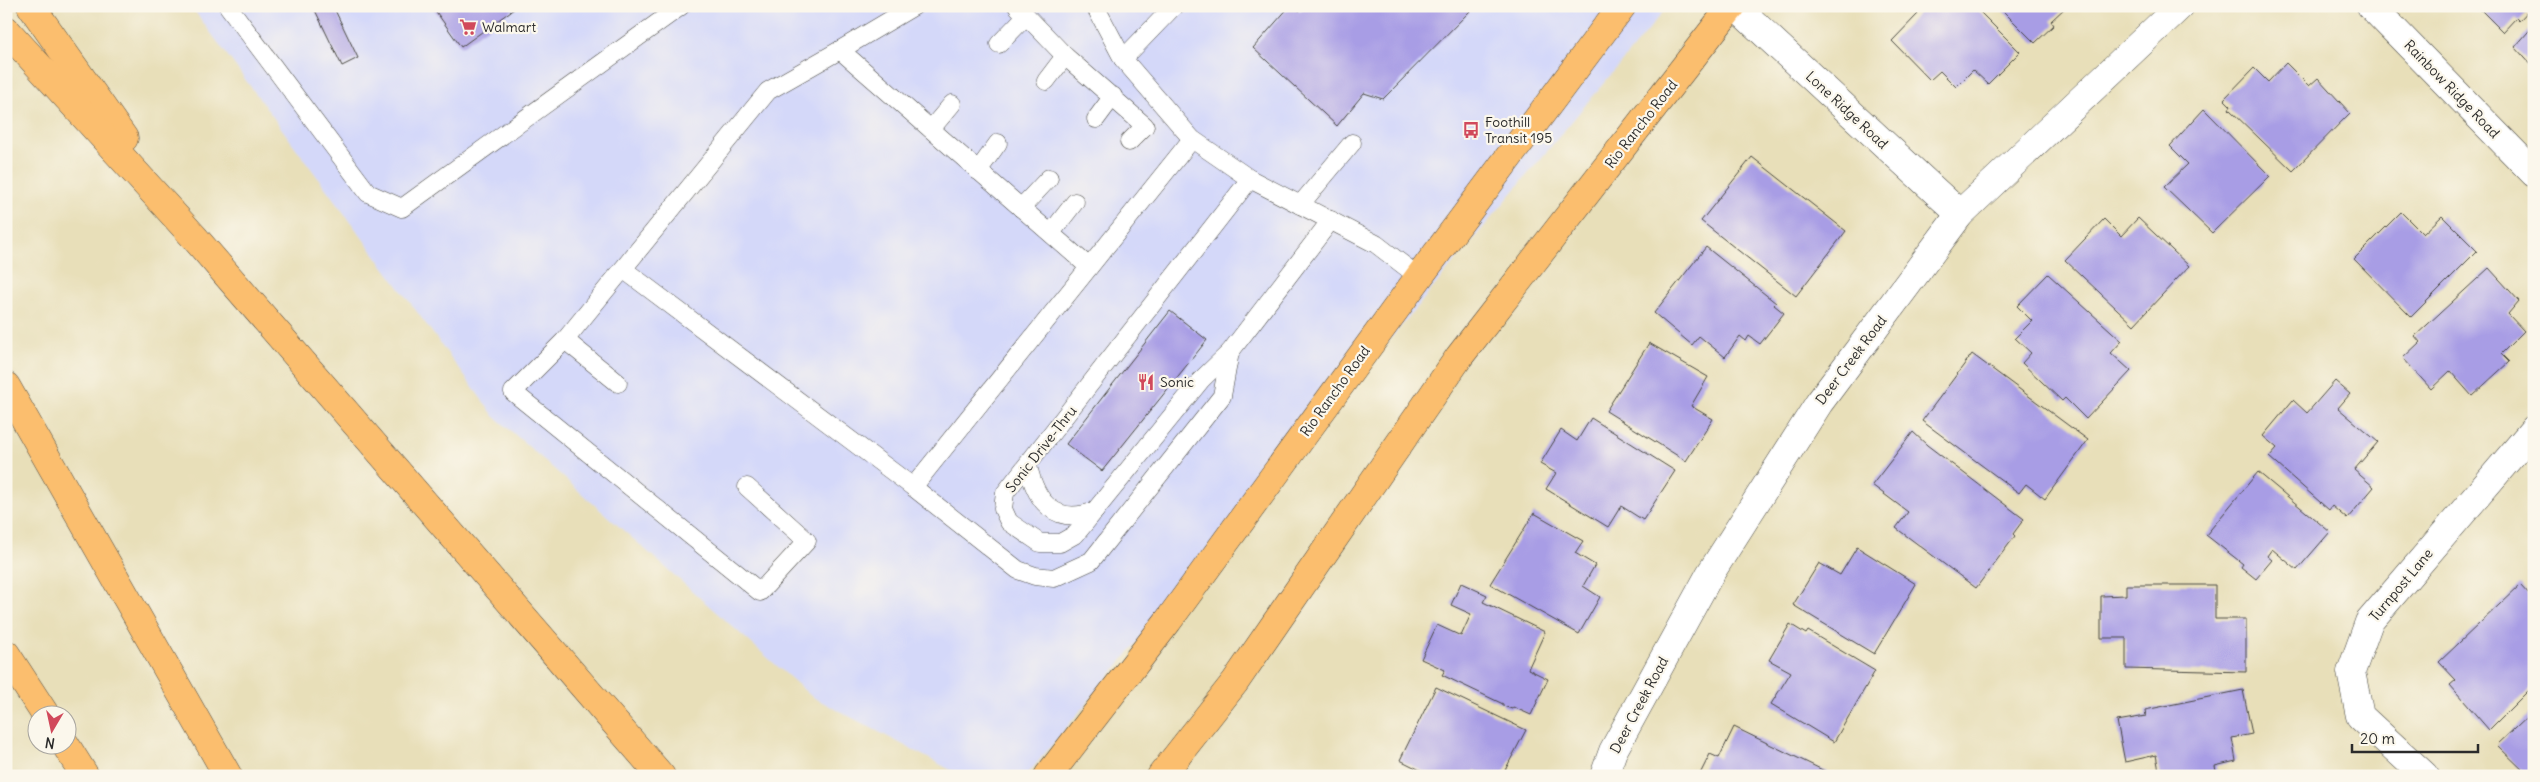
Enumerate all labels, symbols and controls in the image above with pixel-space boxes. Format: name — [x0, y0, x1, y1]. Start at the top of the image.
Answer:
supermarket icon: Walmart — [458, 17, 478, 37]
place label: Walmart — [482, 18, 536, 36]
street label: Rainbow Ridge Road — [2400, 36, 2504, 142]
street label: Lone Ridge Road — [1802, 67, 1892, 153]
street label: Rio Rancho Road — [1601, 76, 1681, 172]
place label: Foothill Transit 195 — [1485, 113, 1552, 147]
bus stop icon: Foothill Transit 195 — [1461, 120, 1481, 140]
street label: Deer Creek Road — [1812, 312, 1890, 408]
street label: Rio Rancho Road — [1296, 342, 1374, 440]
restaurant icon: Sonic — [1136, 372, 1156, 392]
place label: Sonic — [1160, 373, 1194, 391]
street label: Sonic Drive-Thru — [1002, 402, 1080, 496]
street label: Turnpost Lane — [2365, 545, 2437, 625]
street label: Deer Creek Road — [1606, 654, 1672, 756]
north arrow — [28, 704, 78, 754]
scale bar — [2352, 722, 2479, 754]
text: 20 m — [2360, 729, 2395, 748]
text: N — [44, 733, 56, 752]

